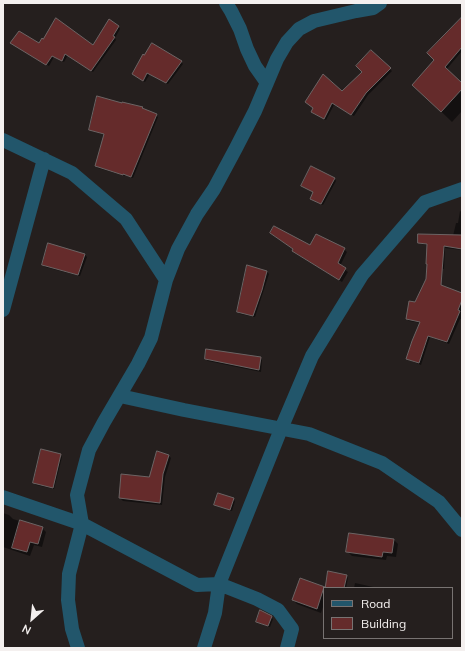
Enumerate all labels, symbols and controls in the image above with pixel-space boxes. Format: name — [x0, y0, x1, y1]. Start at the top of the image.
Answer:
legend — [323, 587, 453, 639]
text: Road — [361, 596, 390, 611]
north arrow — [12, 599, 52, 639]
text: Building — [361, 616, 406, 631]
text: N — [20, 622, 33, 638]

